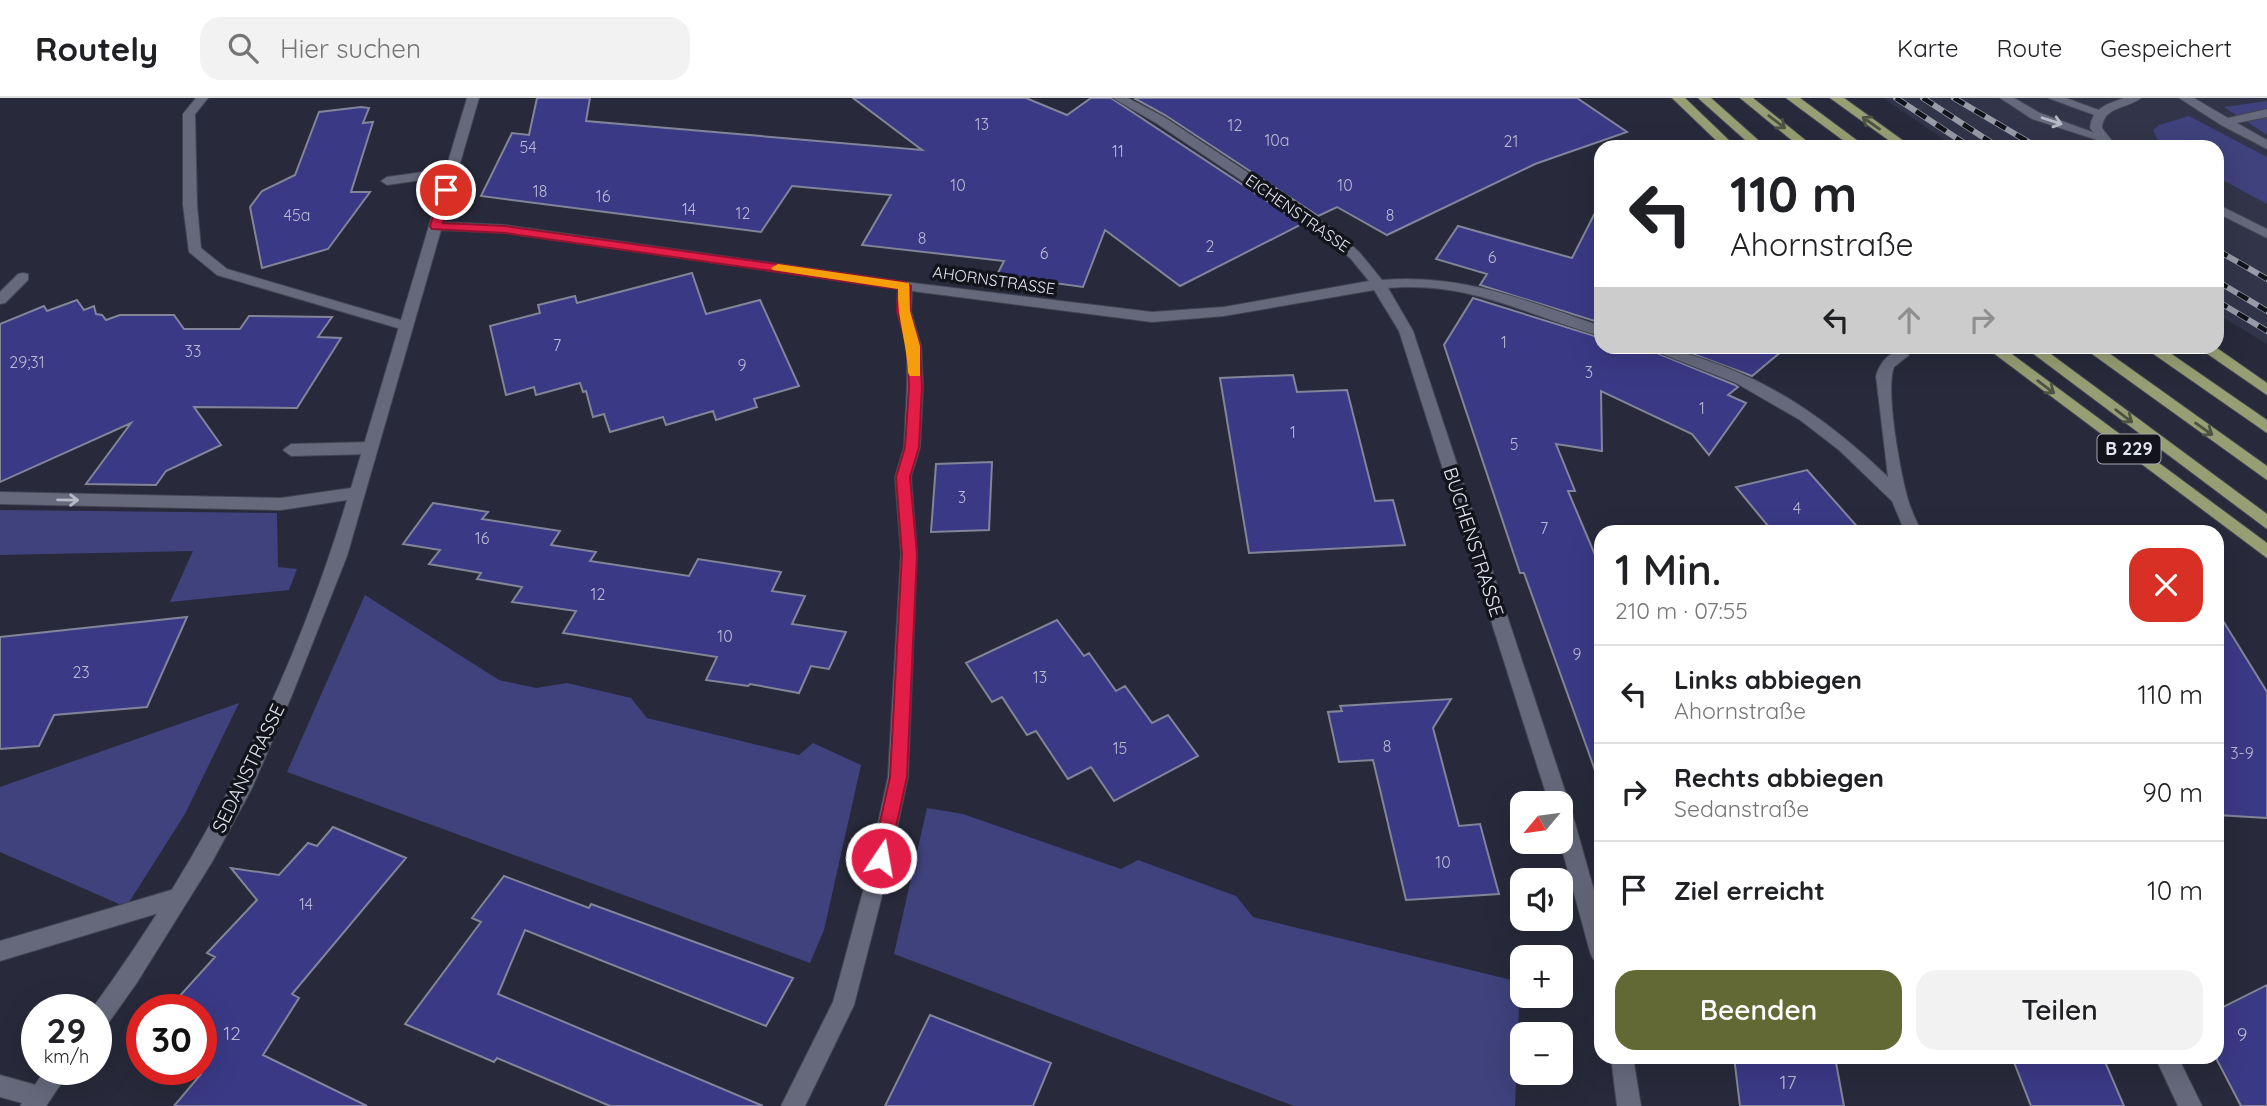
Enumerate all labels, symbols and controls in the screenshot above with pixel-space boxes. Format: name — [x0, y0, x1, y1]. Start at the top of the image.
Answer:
search box — [200, 17, 690, 80]
text: Routely — [35, 28, 158, 69]
icon: search — [224, 29, 262, 67]
text: Hier suchen — [280, 32, 421, 65]
text: Karte — [1897, 33, 1959, 63]
text: Route — [1997, 33, 2062, 63]
text: Gespeichert — [2100, 33, 2232, 63]
house number: 13 — [975, 114, 989, 134]
house number: 12 — [1228, 115, 1243, 135]
one-way arrow — [1768, 115, 1786, 130]
one-way arrow — [1862, 116, 1881, 130]
one-way arrow — [2040, 116, 2062, 128]
house number: 10a — [1264, 130, 1290, 150]
house number: 21 — [1504, 131, 1518, 151]
house number: 54 — [519, 137, 537, 157]
house number: 11 — [1112, 141, 1124, 161]
pin — [416, 160, 476, 220]
text: 110 m — [1730, 163, 1857, 224]
icon: left — [1615, 168, 1706, 259]
street label: EICHENSTRASSE — [1242, 170, 1354, 256]
icon: arrive — [427, 171, 465, 209]
house number: 10 — [950, 175, 966, 195]
house number: 10 — [1337, 175, 1353, 195]
house number: 18 — [533, 181, 547, 201]
house number: 16 — [596, 186, 611, 206]
house number: 14 — [682, 199, 696, 219]
house number: 12 — [736, 203, 751, 223]
house number: 45a — [284, 205, 310, 225]
house number: 8 — [1386, 205, 1394, 225]
text: Ahornstraße — [1730, 224, 1914, 264]
house number: 8 — [918, 228, 926, 248]
house number: 2 — [1206, 236, 1215, 256]
house number: 6 — [1040, 243, 1049, 263]
house number: 6 — [1488, 247, 1497, 267]
street label: AHORNSTRASSE — [932, 262, 1056, 298]
icon: left — [1817, 301, 1855, 339]
icon: ahead — [1890, 301, 1928, 339]
icon: right — [1963, 301, 2001, 339]
house number: 1 — [1501, 332, 1507, 352]
house number: 7 — [553, 335, 561, 355]
house number: 33 — [185, 341, 201, 361]
house number: 29;31 — [9, 352, 45, 372]
house number: 9 — [738, 355, 747, 375]
house number: 3 — [1585, 362, 1593, 382]
one-way arrow — [2036, 380, 2055, 395]
house number: 1 — [1699, 398, 1705, 418]
one-way arrow — [2114, 409, 2133, 424]
one-way arrow — [2194, 421, 2213, 436]
house number: 1 — [1290, 422, 1296, 442]
house number: 5 — [1510, 434, 1518, 454]
road number: B 229 — [2098, 435, 2160, 464]
street label: BUCHENSTRASSE — [1438, 464, 1510, 620]
house number: 3 — [958, 487, 966, 507]
one-way arrow — [56, 493, 79, 506]
house number: 4 — [1793, 498, 1801, 518]
house number: 7 — [1540, 518, 1548, 538]
house number: 16 — [475, 528, 490, 548]
text: 1 Min. — [1615, 543, 1721, 596]
button: close — [2129, 548, 2203, 622]
house number: 12 — [591, 584, 606, 604]
text: 210 m · 07:55 — [1615, 596, 1748, 625]
house number: 10 — [717, 626, 733, 646]
house number: 9 — [1573, 644, 1582, 664]
house number: 23 — [72, 662, 90, 682]
text: Links abbiegen — [1674, 663, 1862, 696]
house number: 13 — [1033, 667, 1047, 687]
icon: left — [1615, 675, 1653, 713]
text: 110 m — [2137, 678, 2203, 711]
text: Ahornstraße — [1674, 696, 1806, 725]
street label: SEDANSTRASSE — [206, 700, 290, 836]
house number: 8 — [1383, 736, 1391, 756]
house number: 15 — [1113, 738, 1127, 758]
house number: 3-9 — [2230, 743, 2254, 763]
text: Rechts abbiegen — [1674, 761, 1884, 794]
icon: right — [1615, 773, 1653, 811]
text: 90 m — [2142, 776, 2203, 809]
north arrow — [1510, 791, 1573, 854]
map controls — [1510, 791, 1573, 1085]
text: Sedanstraße — [1674, 794, 1809, 823]
position arrow — [844, 821, 918, 895]
house number: 10 — [1435, 852, 1451, 872]
button: sound — [1510, 868, 1573, 931]
icon: arrive — [1615, 871, 1653, 909]
text: Ziel erreicht — [1674, 874, 1825, 907]
text: 10 m — [2147, 874, 2203, 907]
house number: 14 — [299, 894, 313, 914]
button: + — [1510, 945, 1573, 1008]
button: Beenden — [1615, 970, 1902, 1050]
button: Teilen — [1916, 970, 2203, 1050]
speed limit sign: 30 — [126, 994, 217, 1085]
text: 29 — [47, 1008, 86, 1052]
house number: 12 — [223, 1021, 241, 1045]
button: − — [1510, 1022, 1573, 1085]
house number: 9 — [2237, 1022, 2247, 1046]
text: km/h — [44, 1045, 89, 1068]
house number: 17 — [1780, 1070, 1797, 1094]

